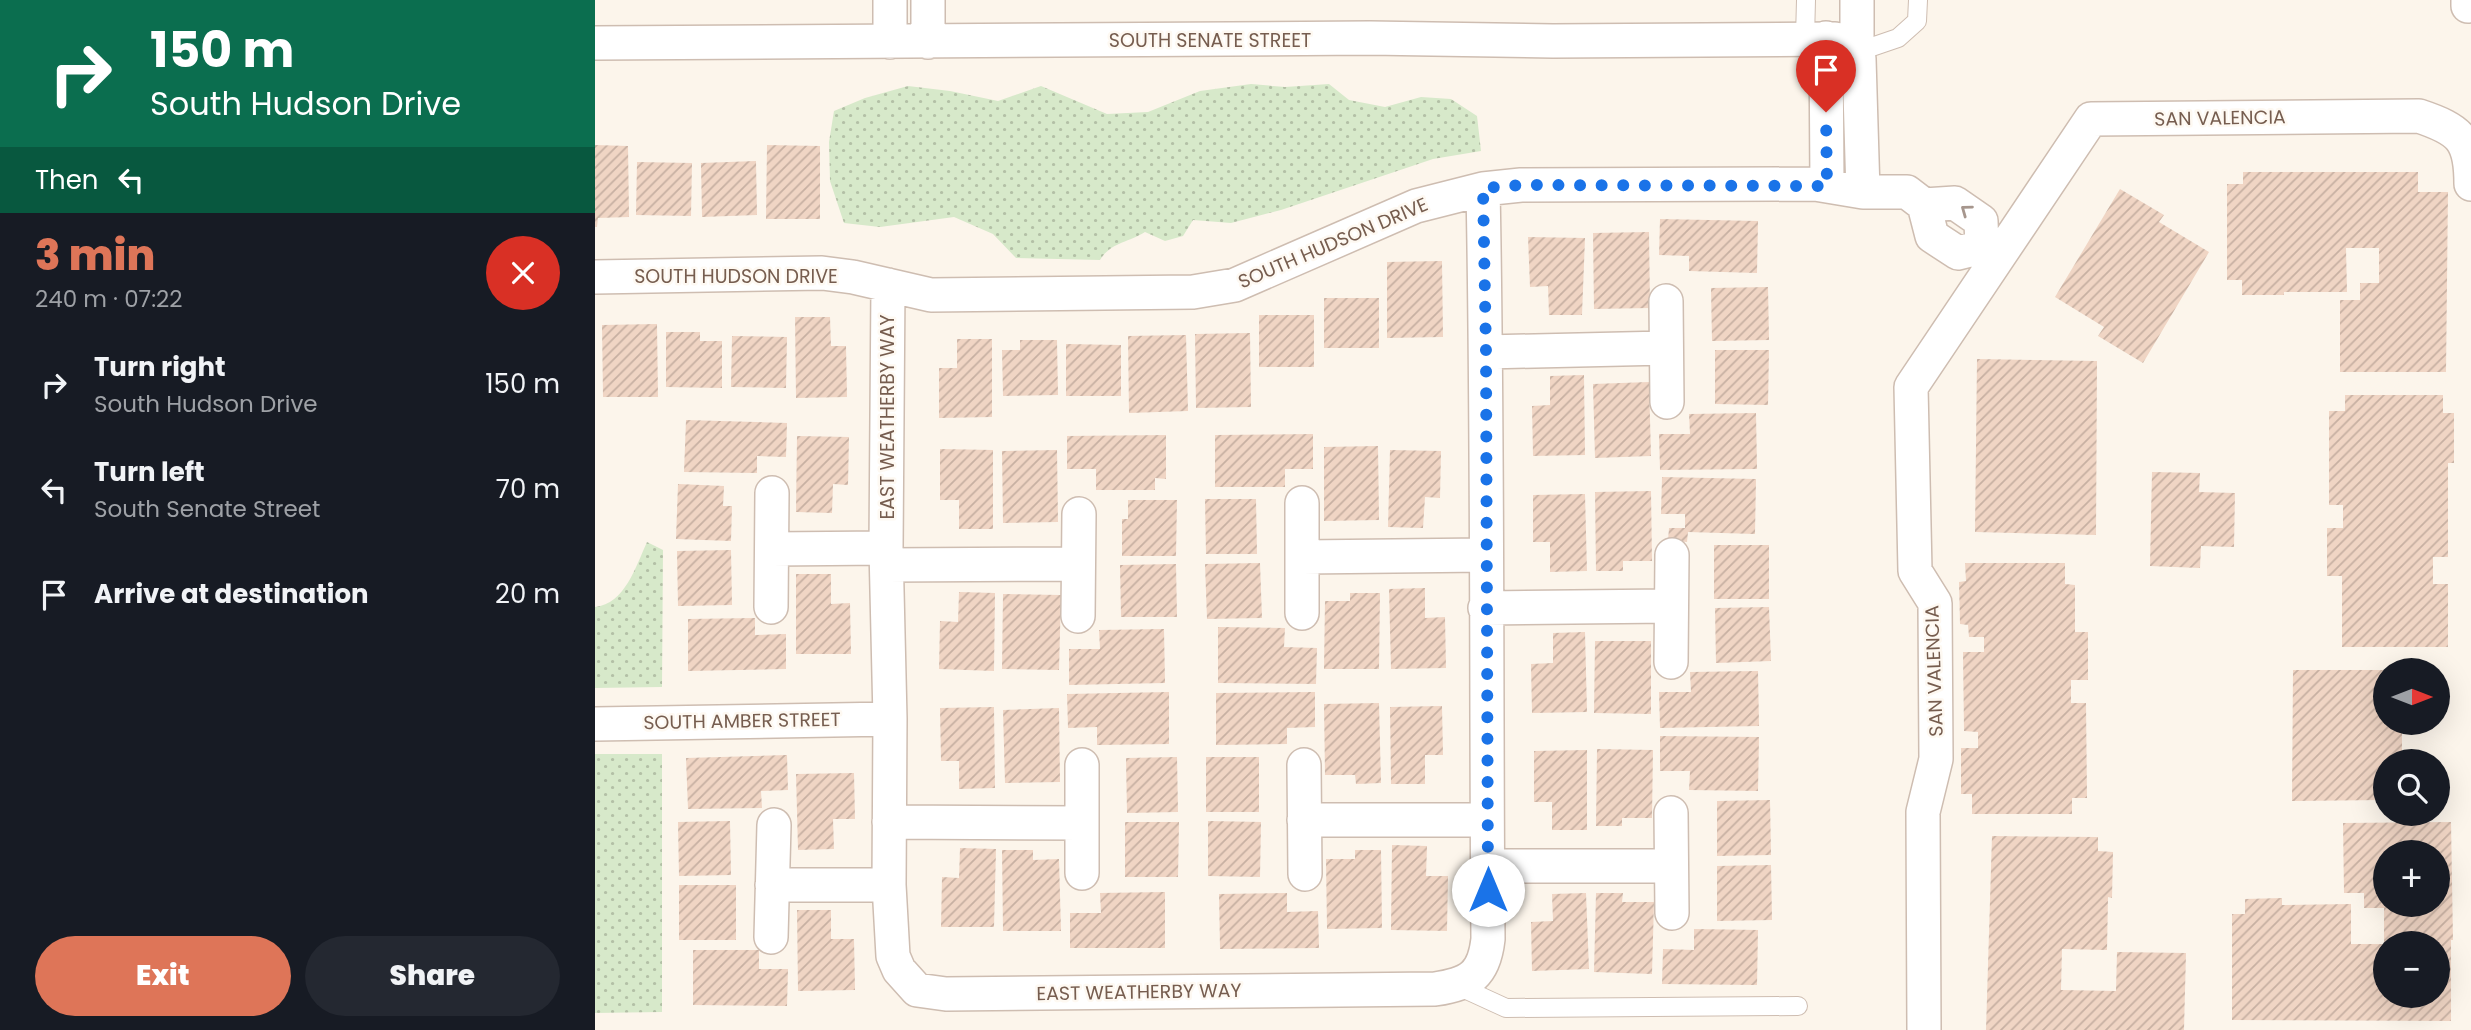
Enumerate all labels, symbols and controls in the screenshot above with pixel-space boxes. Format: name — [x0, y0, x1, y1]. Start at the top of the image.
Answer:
text: 150 m — [150, 16, 295, 84]
street label: SOUTH SENATE STREET — [1109, 27, 1311, 54]
icon: right — [35, 28, 126, 119]
pin — [1796, 40, 1856, 112]
icon: arrive — [1807, 51, 1845, 89]
text: South Hudson Drive — [150, 81, 461, 126]
street label: SAN VALENCIA — [2154, 103, 2286, 133]
icon: left — [112, 161, 150, 199]
text: Then — [35, 162, 98, 198]
street label: SOUTH HUDSON DRIVE — [1234, 191, 1432, 295]
one-way arrow — [1961, 206, 1974, 218]
text: 3 min — [35, 226, 155, 285]
button: close — [486, 236, 560, 310]
street label: SOUTH HUDSON DRIVE — [634, 263, 838, 290]
text: 240 m · 07:22 — [35, 283, 182, 315]
street label: EAST WEATHERBY WAY — [874, 314, 901, 520]
text: Turn right — [94, 349, 226, 385]
icon: right — [35, 366, 73, 404]
text: 150 m — [485, 366, 560, 402]
text: South Hudson Drive — [94, 388, 318, 420]
text: Turn left — [94, 454, 205, 490]
icon: left — [35, 471, 73, 509]
text: 70 m — [496, 471, 560, 507]
text: South Senate Street — [94, 493, 320, 525]
icon: arrive — [35, 576, 73, 614]
text: Arrive at destination — [94, 576, 369, 612]
text: 20 m — [495, 576, 560, 612]
street label: SAN VALENCIA — [1918, 605, 1950, 737]
north arrow — [2373, 658, 2450, 735]
map controls — [2373, 658, 2450, 1008]
street label: SOUTH AMBER STREET — [643, 706, 841, 736]
button: search — [2373, 749, 2450, 826]
button: + — [2373, 840, 2450, 917]
position arrow — [1451, 853, 1525, 927]
button: − — [2373, 931, 2450, 1008]
button: Exit — [35, 936, 291, 1016]
button: Share — [305, 936, 560, 1016]
street label: EAST WEATHERBY WAY — [1036, 977, 1242, 1007]

